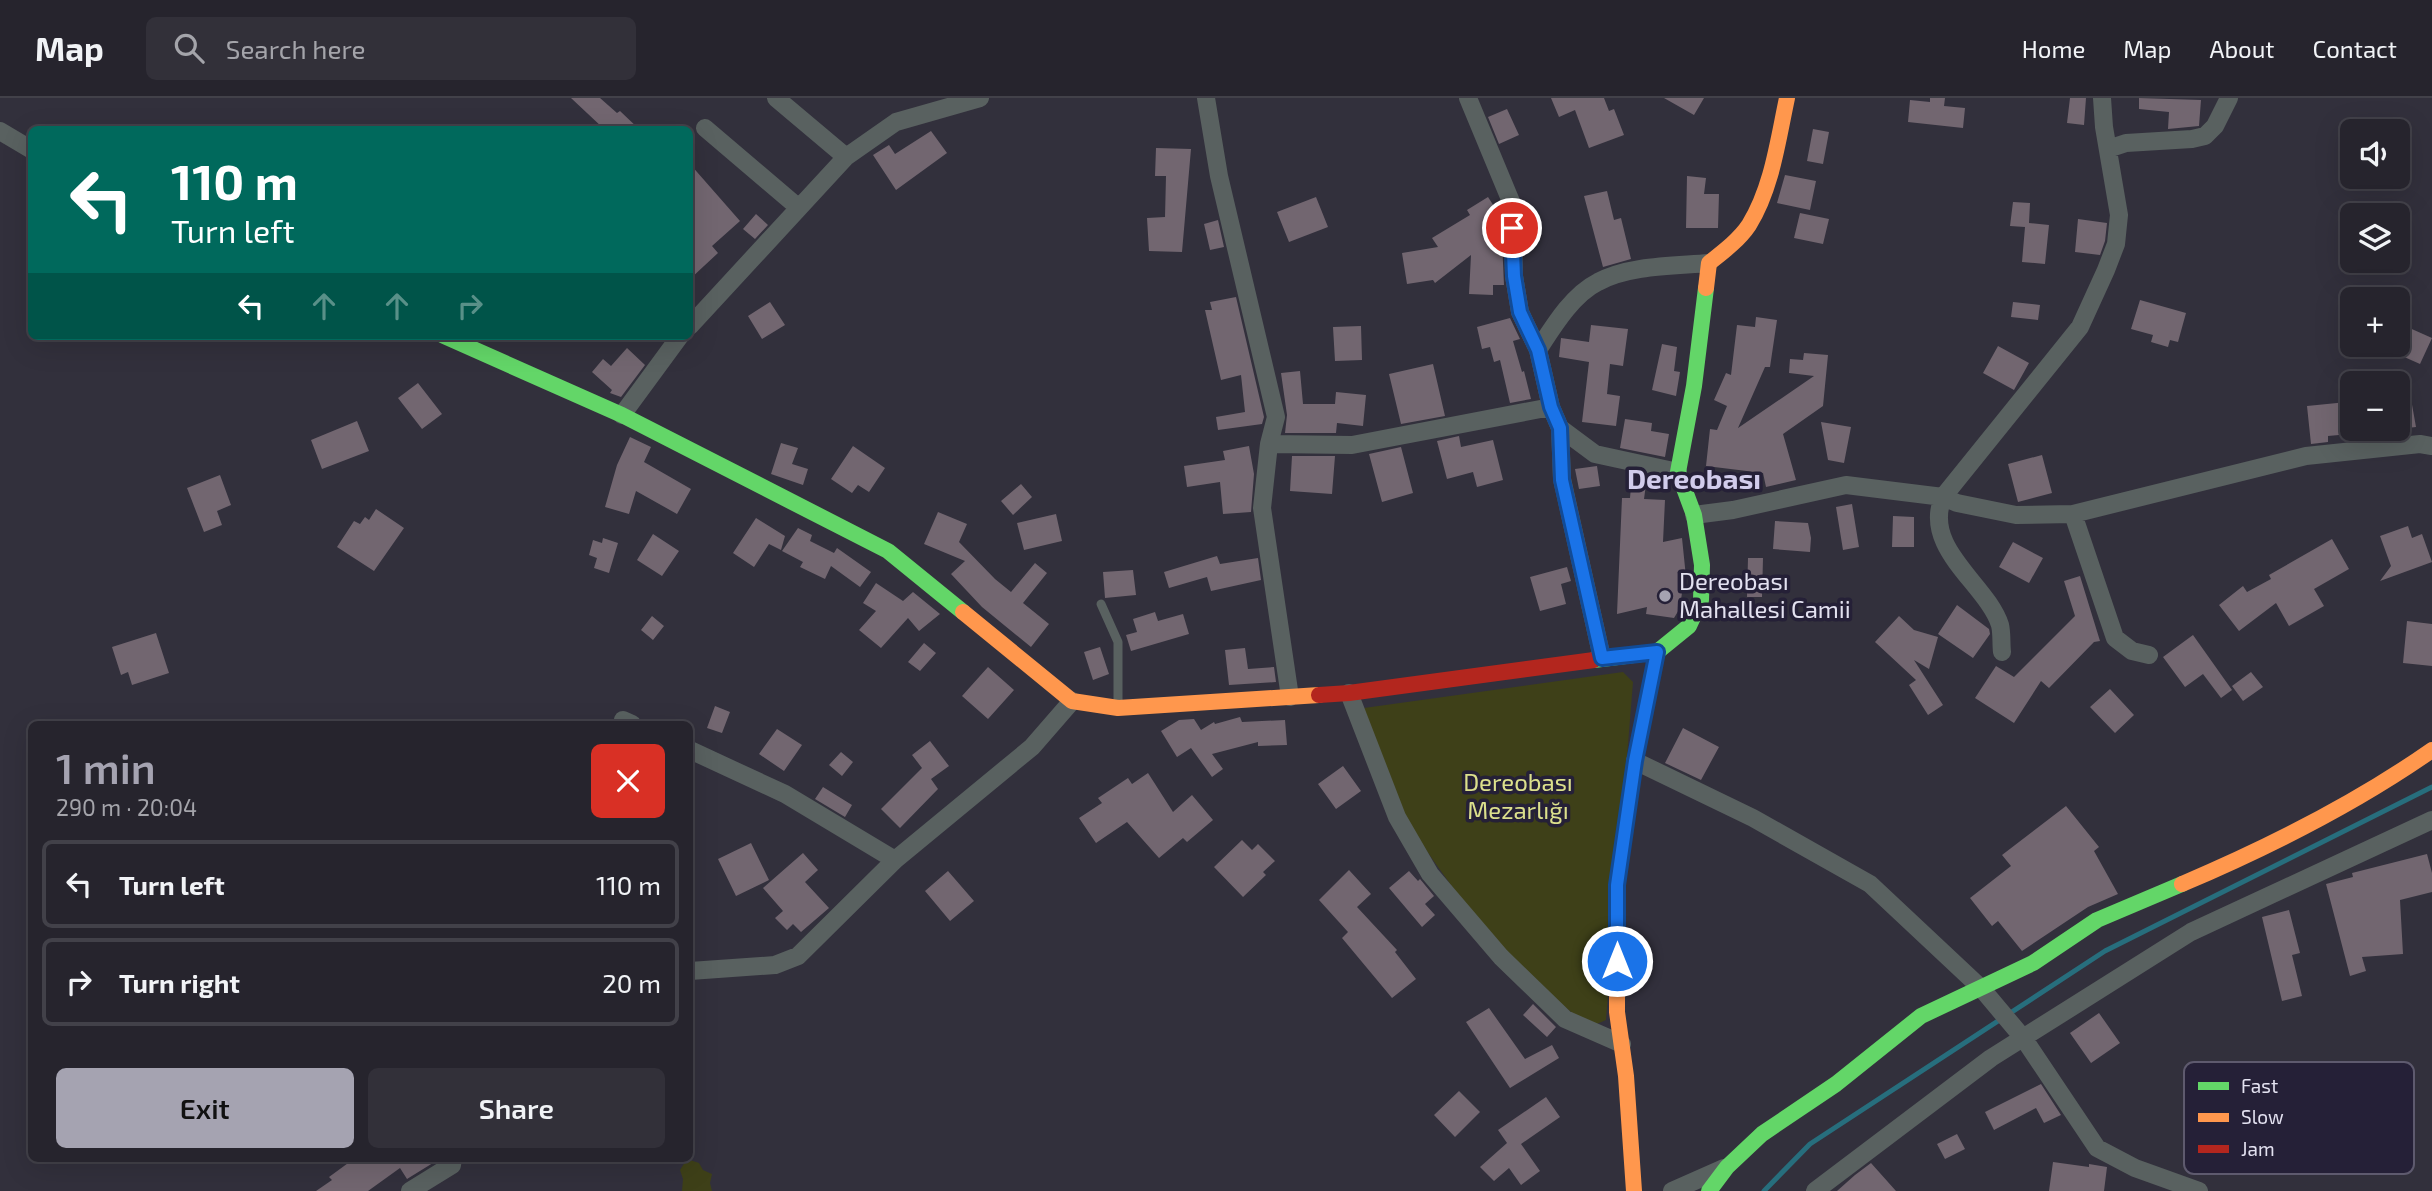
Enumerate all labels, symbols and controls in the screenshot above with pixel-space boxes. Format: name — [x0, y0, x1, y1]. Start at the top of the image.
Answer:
search box — [146, 17, 636, 80]
text: Map — [35, 28, 104, 68]
icon: search — [170, 29, 208, 67]
text: Search here — [226, 33, 365, 64]
text: Home — [2022, 34, 2085, 63]
text: Map — [2123, 34, 2171, 63]
text: About — [2209, 34, 2275, 63]
text: Contact — [2313, 34, 2397, 63]
map controls — [2340, 119, 2410, 441]
button: sound — [2340, 119, 2410, 189]
text: 110 m — [171, 151, 298, 210]
icon: left — [56, 154, 147, 245]
pin — [1482, 198, 1542, 258]
button: layers — [2340, 203, 2410, 273]
icon: arrive — [1493, 209, 1531, 247]
text: Turn left — [171, 211, 295, 249]
icon: left — [232, 287, 270, 325]
icon: ahead — [305, 287, 343, 325]
icon: ahead — [378, 287, 416, 325]
icon: right — [451, 287, 489, 325]
button: + — [2340, 287, 2410, 357]
button: − — [2340, 371, 2410, 441]
district label: Dereobası — [1627, 461, 1761, 495]
place label: Dereobası Mahallesi Camii — [1679, 566, 1851, 623]
marker: Dereobası Mahallesi Camii — [1657, 588, 1673, 604]
text: 1 min — [56, 742, 156, 792]
button: close — [591, 744, 665, 818]
park label: Dereobası Mezarlığı — [1463, 767, 1573, 824]
text: 290 m · 20:04 — [56, 793, 197, 821]
icon: left — [60, 865, 98, 903]
text: Turn left — [119, 869, 225, 900]
text: 110 m — [596, 869, 661, 900]
position arrow — [1580, 924, 1654, 998]
icon: right — [60, 963, 98, 1001]
text: Turn right — [119, 967, 240, 998]
text: 20 m — [602, 967, 661, 998]
legend — [2184, 1062, 2414, 1174]
button: Exit — [56, 1068, 354, 1148]
button: Share — [368, 1068, 665, 1148]
text: Fast — [2241, 1074, 2278, 1097]
text: Slow — [2241, 1105, 2284, 1128]
text: Jam — [2241, 1137, 2275, 1160]

